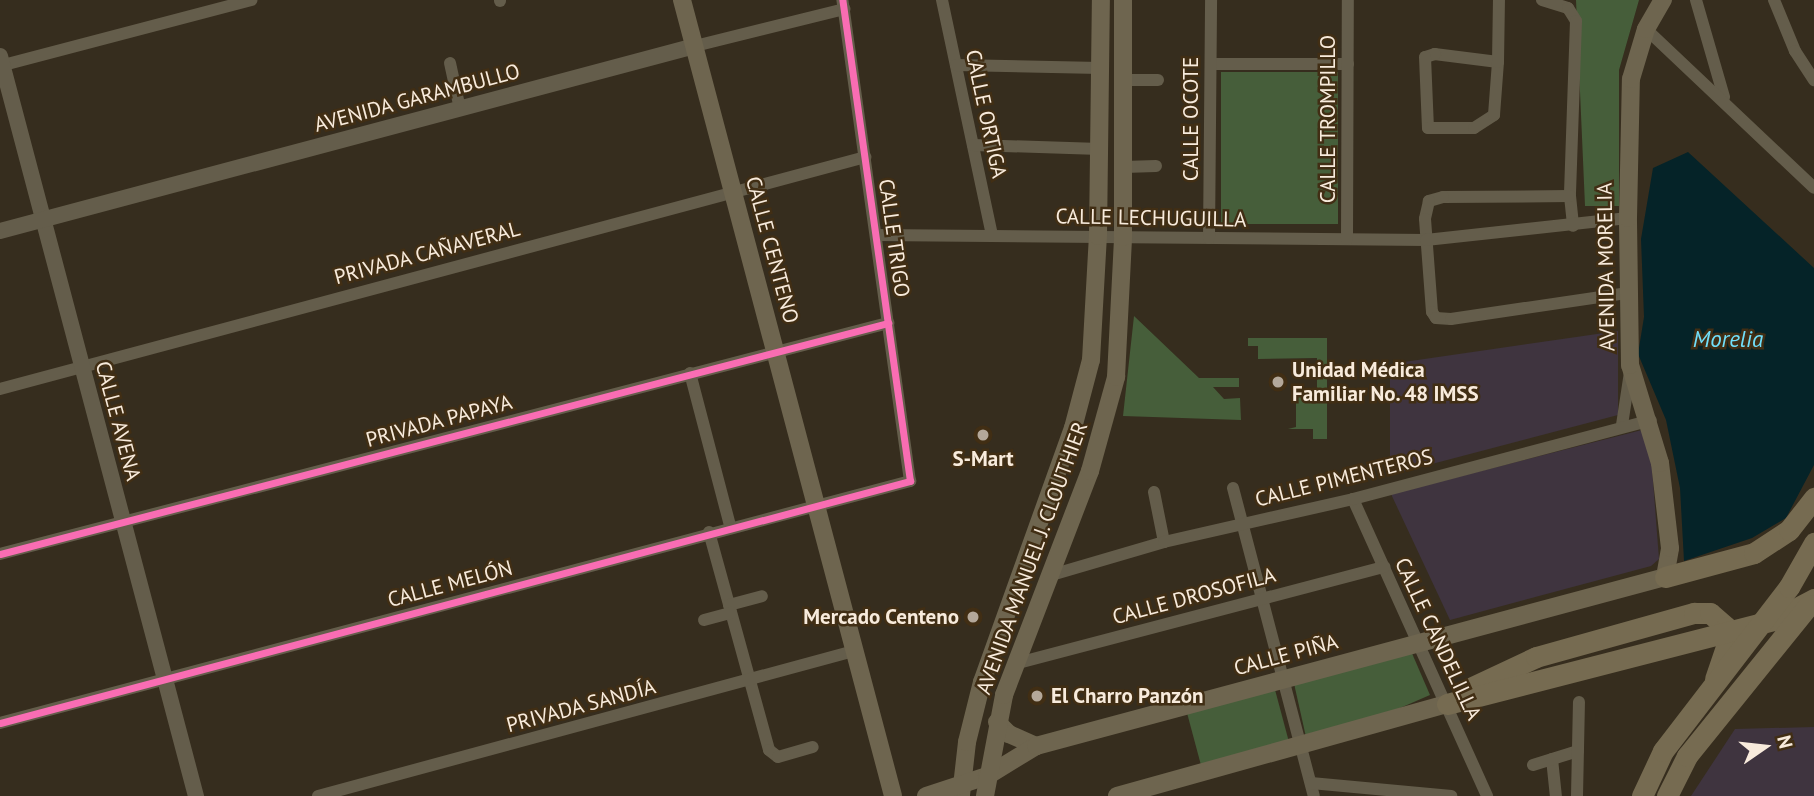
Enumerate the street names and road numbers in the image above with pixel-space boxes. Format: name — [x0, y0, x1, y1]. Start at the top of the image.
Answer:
street label: CALLE TROMPILLO — [1315, 34, 1341, 204]
street label: CALLE ORTIGA — [960, 47, 1012, 181]
street label: CALLE OCOTE — [1178, 57, 1204, 181]
street label: AVENIDA GARAMBULLO — [311, 58, 523, 138]
street label: CALLE CENTENO — [740, 174, 804, 326]
street label: CALLE TRIGO — [873, 177, 915, 299]
street label: AVENIDA MORELIA — [1592, 182, 1620, 352]
street label: CALLE LECHUGUILLA — [1055, 204, 1247, 232]
street label: PRIVADA CAÑAVERAL — [331, 216, 523, 290]
street label: CALLE AVENA — [90, 358, 146, 484]
street label: PRIVADA PAPAYA — [363, 389, 515, 453]
street label: AVENIDA MANUEL J. CLOUTHIER — [970, 417, 1094, 699]
street label: CALLE PIMENTEROS — [1253, 444, 1435, 512]
street label: CALLE CANDELILLA — [1389, 554, 1487, 724]
street label: CALLE MELÓN — [385, 555, 515, 613]
street label: CALLE DROSOFILA — [1110, 562, 1278, 630]
street label: CALLE PIÑA — [1231, 629, 1341, 681]
street label: PRIVADA SANDÍA — [503, 674, 659, 738]

